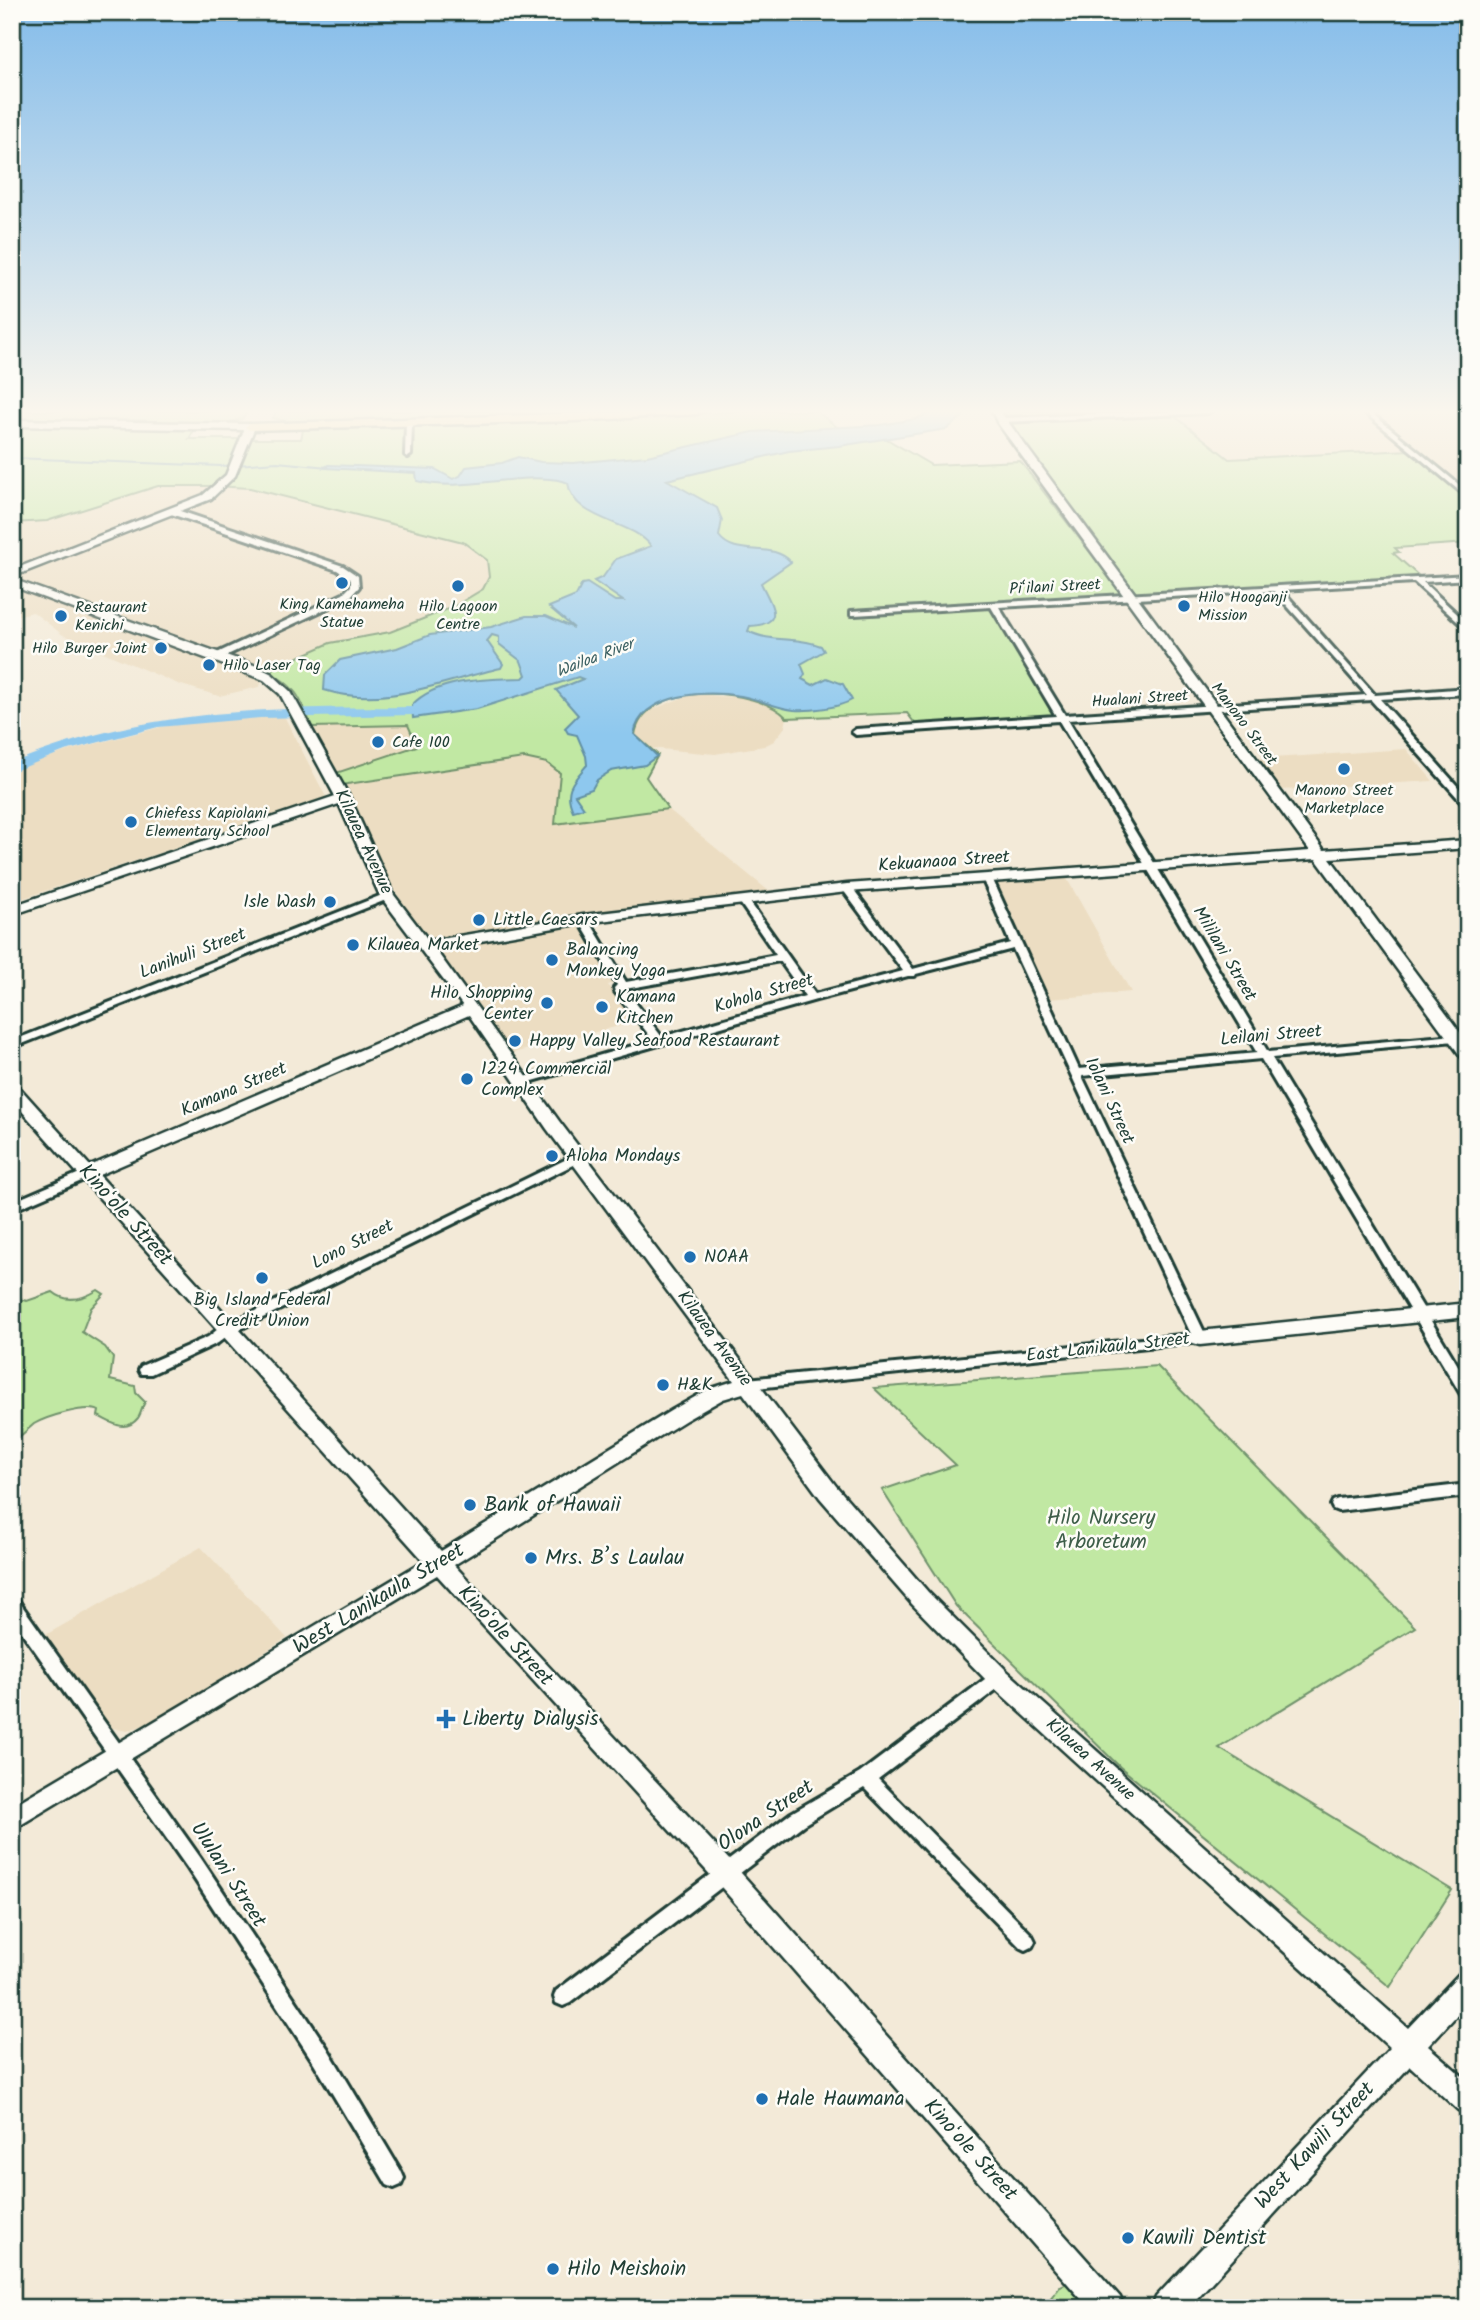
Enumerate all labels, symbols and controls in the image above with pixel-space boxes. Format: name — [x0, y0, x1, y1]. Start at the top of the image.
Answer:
street label: Pi‘ilani Street — [1009, 572, 1102, 602]
marker: King Kamehameha Statue — [334, 575, 350, 591]
marker: Hilo Lagoon Centre — [450, 578, 466, 594]
place label: Hilo Hooganji Mission — [1198, 585, 1288, 628]
place label: King Kamehameha Statue — [280, 592, 404, 635]
place label: Hilo Lagoon Centre — [419, 594, 497, 637]
place label: Restaurant Kenichi — [75, 595, 148, 638]
marker: Hilo Hooganji Mission — [1176, 598, 1192, 614]
marker: Restaurant Kenichi — [53, 608, 69, 624]
water label: Wailoa River — [553, 630, 641, 684]
place label: Hilo Burger Joint — [32, 636, 148, 661]
marker: Hilo Burger Joint — [153, 640, 169, 656]
place label: Hilo Laser Tag — [223, 653, 321, 678]
marker: Hilo Laser Tag — [201, 657, 217, 673]
street label: Manono Street — [1204, 677, 1284, 772]
street label: Hualani Street — [1091, 683, 1190, 715]
place label: Cafe 100 — [392, 730, 450, 755]
marker: Cafe 100 — [370, 734, 386, 750]
marker: Manono Street Marketplace — [1336, 761, 1352, 777]
place label: Manono Street Marketplace — [1295, 778, 1394, 821]
street label: Kilauea Avenue — [326, 785, 400, 899]
place label: Chiefess Kapiolani Elementary School — [145, 801, 270, 844]
marker: Chiefess Kapiolani Elementary School — [123, 814, 139, 830]
street label: Kekuanaoa Street — [877, 843, 1012, 881]
place label: Isle Wash — [243, 888, 316, 917]
marker: Isle Wash — [322, 894, 338, 910]
street label: Mililani Street — [1184, 901, 1264, 1008]
place label: Little Caesars — [493, 906, 598, 935]
marker: Little Caesars — [471, 912, 487, 928]
street label: Lanihuli Street — [136, 920, 251, 988]
place label: Kilauea Market — [367, 931, 480, 960]
place label: Balancing Monkey Yoga — [566, 936, 666, 986]
marker: Kilauea Market — [345, 937, 361, 953]
marker: Balancing Monkey Yoga — [544, 952, 560, 968]
street label: Kohola Street — [711, 966, 818, 1022]
place label: Hilo Shopping Center — [430, 979, 534, 1029]
place label: Kamana Kitchen — [616, 983, 676, 1033]
marker: Hilo Shopping Center — [539, 995, 555, 1011]
marker: Kamana Kitchen — [594, 999, 610, 1015]
street label: Leilani Street — [1219, 1017, 1324, 1055]
place label: Happy Valley Seafood Restaurant — [529, 1027, 781, 1056]
marker: Happy Valley Seafood Restaurant — [507, 1033, 523, 1049]
street label: Iolani Street — [1076, 1053, 1142, 1150]
street label: Kamana Street — [176, 1054, 293, 1125]
place label: 1224 Commercial Complex — [481, 1055, 612, 1105]
marker: 1224 Commercial Complex — [459, 1071, 475, 1087]
place label: Aloha Mondays — [566, 1142, 681, 1171]
marker: Aloha Mondays — [544, 1148, 560, 1164]
street label: Kinoʻole Street — [70, 1156, 181, 1274]
street label: Lono Street — [307, 1212, 400, 1278]
place label: NOAA — [704, 1243, 749, 1272]
marker: NOAA — [682, 1249, 698, 1265]
marker: Big Island Federal Credit Union — [254, 1270, 270, 1286]
street label: Kilauea Avenue — [669, 1285, 759, 1393]
place label: Big Island Federal Credit Union — [194, 1286, 331, 1336]
street label: East Lanikaula Street — [1025, 1325, 1192, 1371]
place label: H&K — [677, 1371, 713, 1400]
marker: H&K — [655, 1377, 671, 1393]
place label: Bank of Hawaii — [484, 1489, 621, 1522]
marker: Bank of Hawaii — [462, 1497, 478, 1513]
park label: Hilo Nursery Arboretum — [1047, 1502, 1155, 1559]
street label: West Lanikaula Street — [287, 1534, 472, 1663]
place label: Mrs. B’s Laulau — [545, 1542, 684, 1575]
marker: Mrs. B’s Laulau — [523, 1550, 539, 1566]
street label: Kinoʻole Street — [449, 1578, 561, 1695]
place label: Liberty Dialysis — [462, 1703, 599, 1736]
marker: Liberty Dialysis — [436, 1709, 456, 1729]
street label: Kilauea Avenue — [1038, 1711, 1142, 1809]
street label: Olona Street — [711, 1771, 822, 1861]
street label: Ululani Street — [181, 1815, 275, 1935]
street label: West Kawili Street — [1247, 2074, 1384, 2217]
place label: Hale Haumana — [776, 2083, 905, 2116]
marker: Hale Haumana — [754, 2091, 770, 2107]
street label: Kinoʻole Street — [915, 2091, 1026, 2209]
place label: Kawili Dentist — [1142, 2222, 1267, 2255]
marker: Kawili Dentist — [1120, 2230, 1136, 2246]
place label: Hilo Meishoin — [567, 2253, 686, 2286]
marker: Hilo Meishoin — [545, 2261, 561, 2277]

